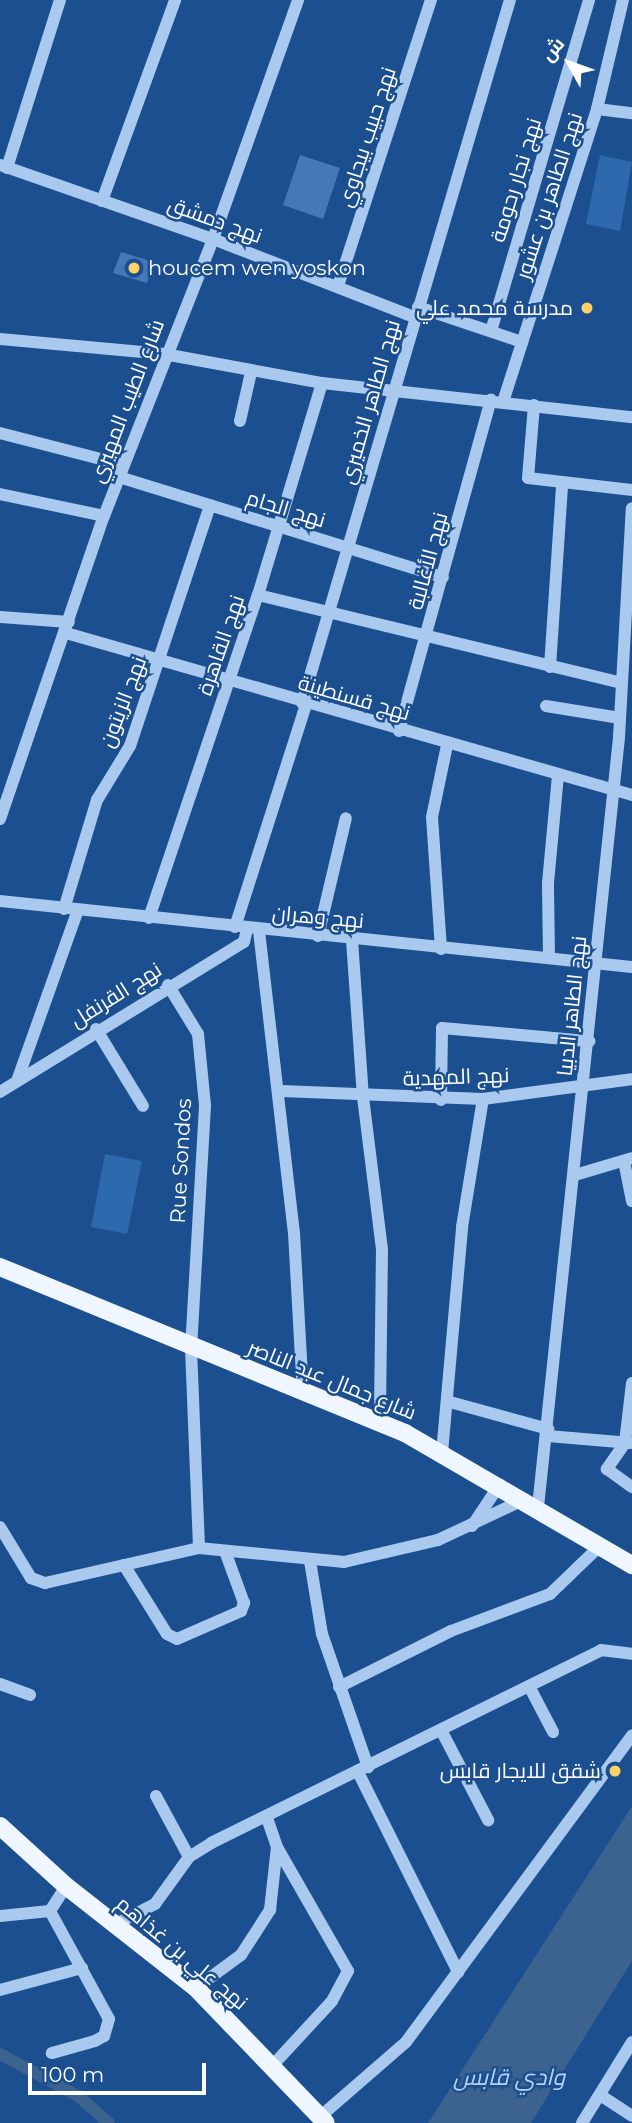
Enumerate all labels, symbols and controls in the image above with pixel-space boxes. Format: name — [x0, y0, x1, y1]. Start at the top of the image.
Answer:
north arrow — [534, 28, 604, 98]
text: ش — [536, 32, 569, 66]
street label: نهج حبيب بيجاوي — [333, 64, 401, 210]
street label: نهج الطاهر بن عشور — [510, 109, 588, 283]
street label: نهج نجار رحومة — [485, 115, 547, 245]
street label: نهج دمشق — [164, 191, 266, 249]
place label: houcem wen yoskon — [148, 255, 366, 281]
marker: houcem wen yoskon — [126, 260, 142, 276]
place label: مدرسة محمد علي — [416, 295, 573, 321]
marker: مدرسة محمد علي — [579, 300, 595, 316]
street label: شارع الطيب المهيري — [84, 316, 170, 486]
street label: نهج الطاهر الخميري — [335, 317, 405, 487]
street label: نهج الجام — [243, 485, 329, 533]
street label: نهج الأغالبة — [403, 509, 453, 613]
street label: نهج القاهرة — [192, 592, 250, 698]
street label: نهج الزيتون — [94, 653, 152, 751]
street label: نهج قسنطينة — [295, 670, 413, 726]
street label: نهج وهران — [271, 900, 365, 934]
street label: نهج الطاهر الدبيا — [552, 935, 592, 1077]
street label: نهج القرنفل — [66, 957, 166, 1033]
street label: نهج المهدية — [402, 1063, 510, 1091]
street label: Rue Sondos — [165, 1098, 197, 1224]
street label: شارع جمال عبد الناصر — [244, 1335, 420, 1425]
place label: شقق للايجار قابس — [440, 1758, 601, 1784]
marker: شقق للايجار قابس — [607, 1763, 623, 1779]
street label: نهج علي بن غذاهم — [111, 1891, 253, 2015]
scale bar — [32, 2050, 210, 2094]
text: 100 m — [41, 2062, 104, 2087]
water label: وادي قابس — [453, 2063, 565, 2091]

